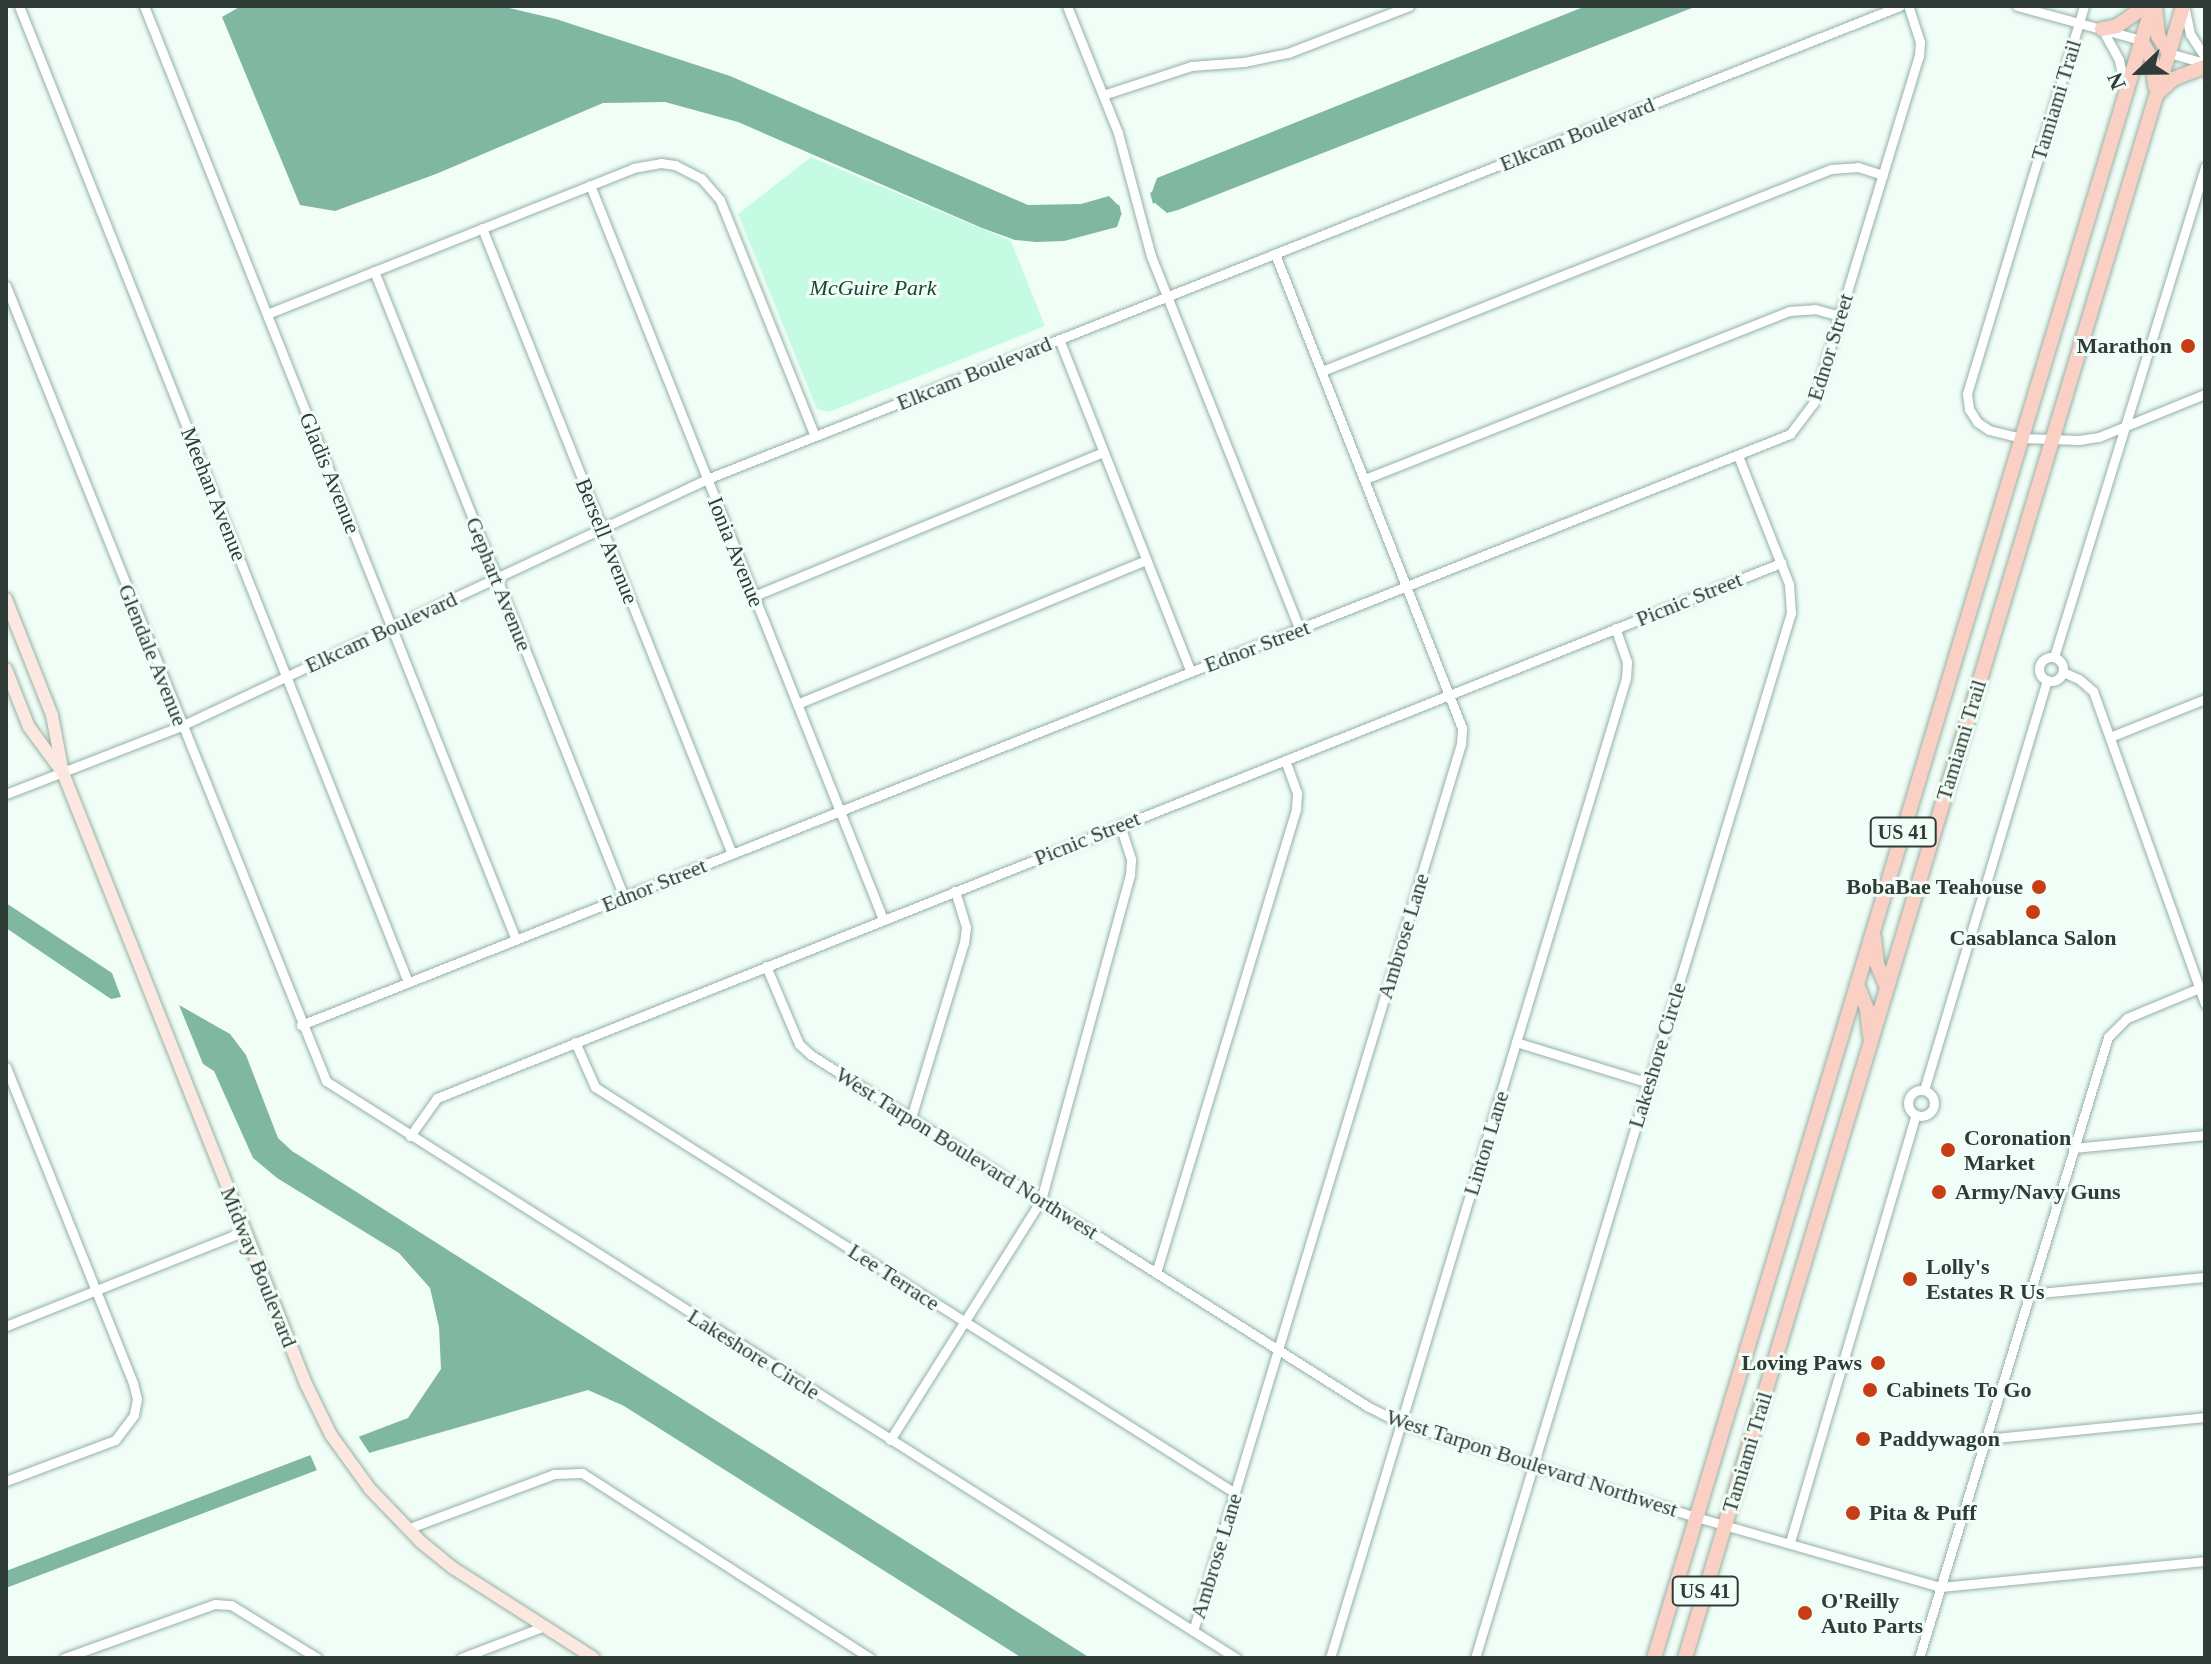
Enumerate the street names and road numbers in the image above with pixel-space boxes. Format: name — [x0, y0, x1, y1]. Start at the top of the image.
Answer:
street label: Tamiami Trail — [2025, 36, 2087, 164]
street label: Elkcam Boulevard — [1496, 91, 1658, 177]
street label: Ednor Street — [1801, 290, 1859, 404]
street label: Elkcam Boulevard — [893, 330, 1055, 416]
street label: Gladis Avenue — [293, 408, 367, 538]
street label: Meehan Avenue — [175, 423, 253, 565]
street label: Bersell Avenue — [570, 474, 644, 608]
street label: Ionia Avenue — [702, 493, 770, 611]
street label: Gephart Avenue — [460, 513, 538, 655]
street label: Picnic Street — [1632, 566, 1746, 632]
street label: Glendale Avenue — [112, 580, 194, 730]
street label: Elkcam Boulevard — [301, 585, 461, 679]
street label: Ednor Street — [1201, 614, 1313, 678]
street label: Tamiami Trail — [1930, 676, 1992, 804]
street label: Picnic Street — [1030, 805, 1144, 871]
road number: US 41 — [1869, 816, 1937, 848]
street label: Ednor Street — [598, 852, 710, 918]
street label: Ambrose Lane — [1371, 870, 1435, 1002]
street label: Lakeshore Circle — [1622, 979, 1692, 1131]
street label: West Tarpon Boulevard Northwest — [831, 1061, 1103, 1245]
street label: Linton Lane — [1458, 1087, 1514, 1199]
street label: Midway Boulevard — [215, 1183, 303, 1351]
street label: Lee Terrace — [843, 1238, 945, 1316]
street label: Lakeshore Circle — [683, 1303, 825, 1405]
street label: Tamiami Trail — [1716, 1388, 1778, 1516]
street label: West Tarpon Boulevard Northwest — [1383, 1403, 1681, 1523]
street label: Ambrose Lane — [1184, 1490, 1248, 1622]
road number: US 41 — [1671, 1575, 1739, 1607]

